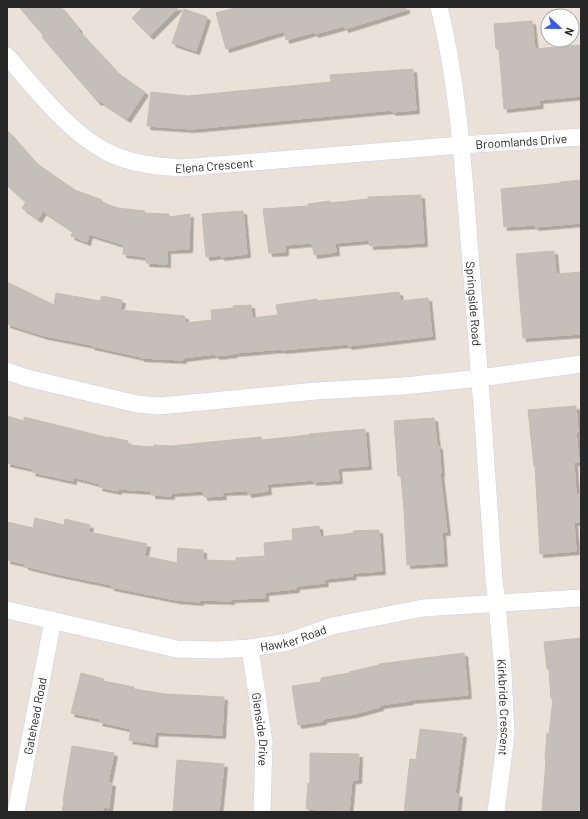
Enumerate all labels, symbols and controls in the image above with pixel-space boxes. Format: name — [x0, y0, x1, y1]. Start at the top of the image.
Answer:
north arrow — [540, 8, 580, 48]
text: N — [562, 26, 577, 38]
street label: Broomlands Drive — [475, 131, 567, 151]
street label: Elena Crescent — [175, 155, 254, 175]
street label: Springside Road — [464, 261, 484, 346]
street label: Hawker Road — [259, 622, 328, 653]
street label: Kirkbride Crescent — [495, 658, 513, 757]
street label: Gatehead Road — [20, 676, 49, 756]
street label: Glenside Drive — [250, 691, 271, 766]

